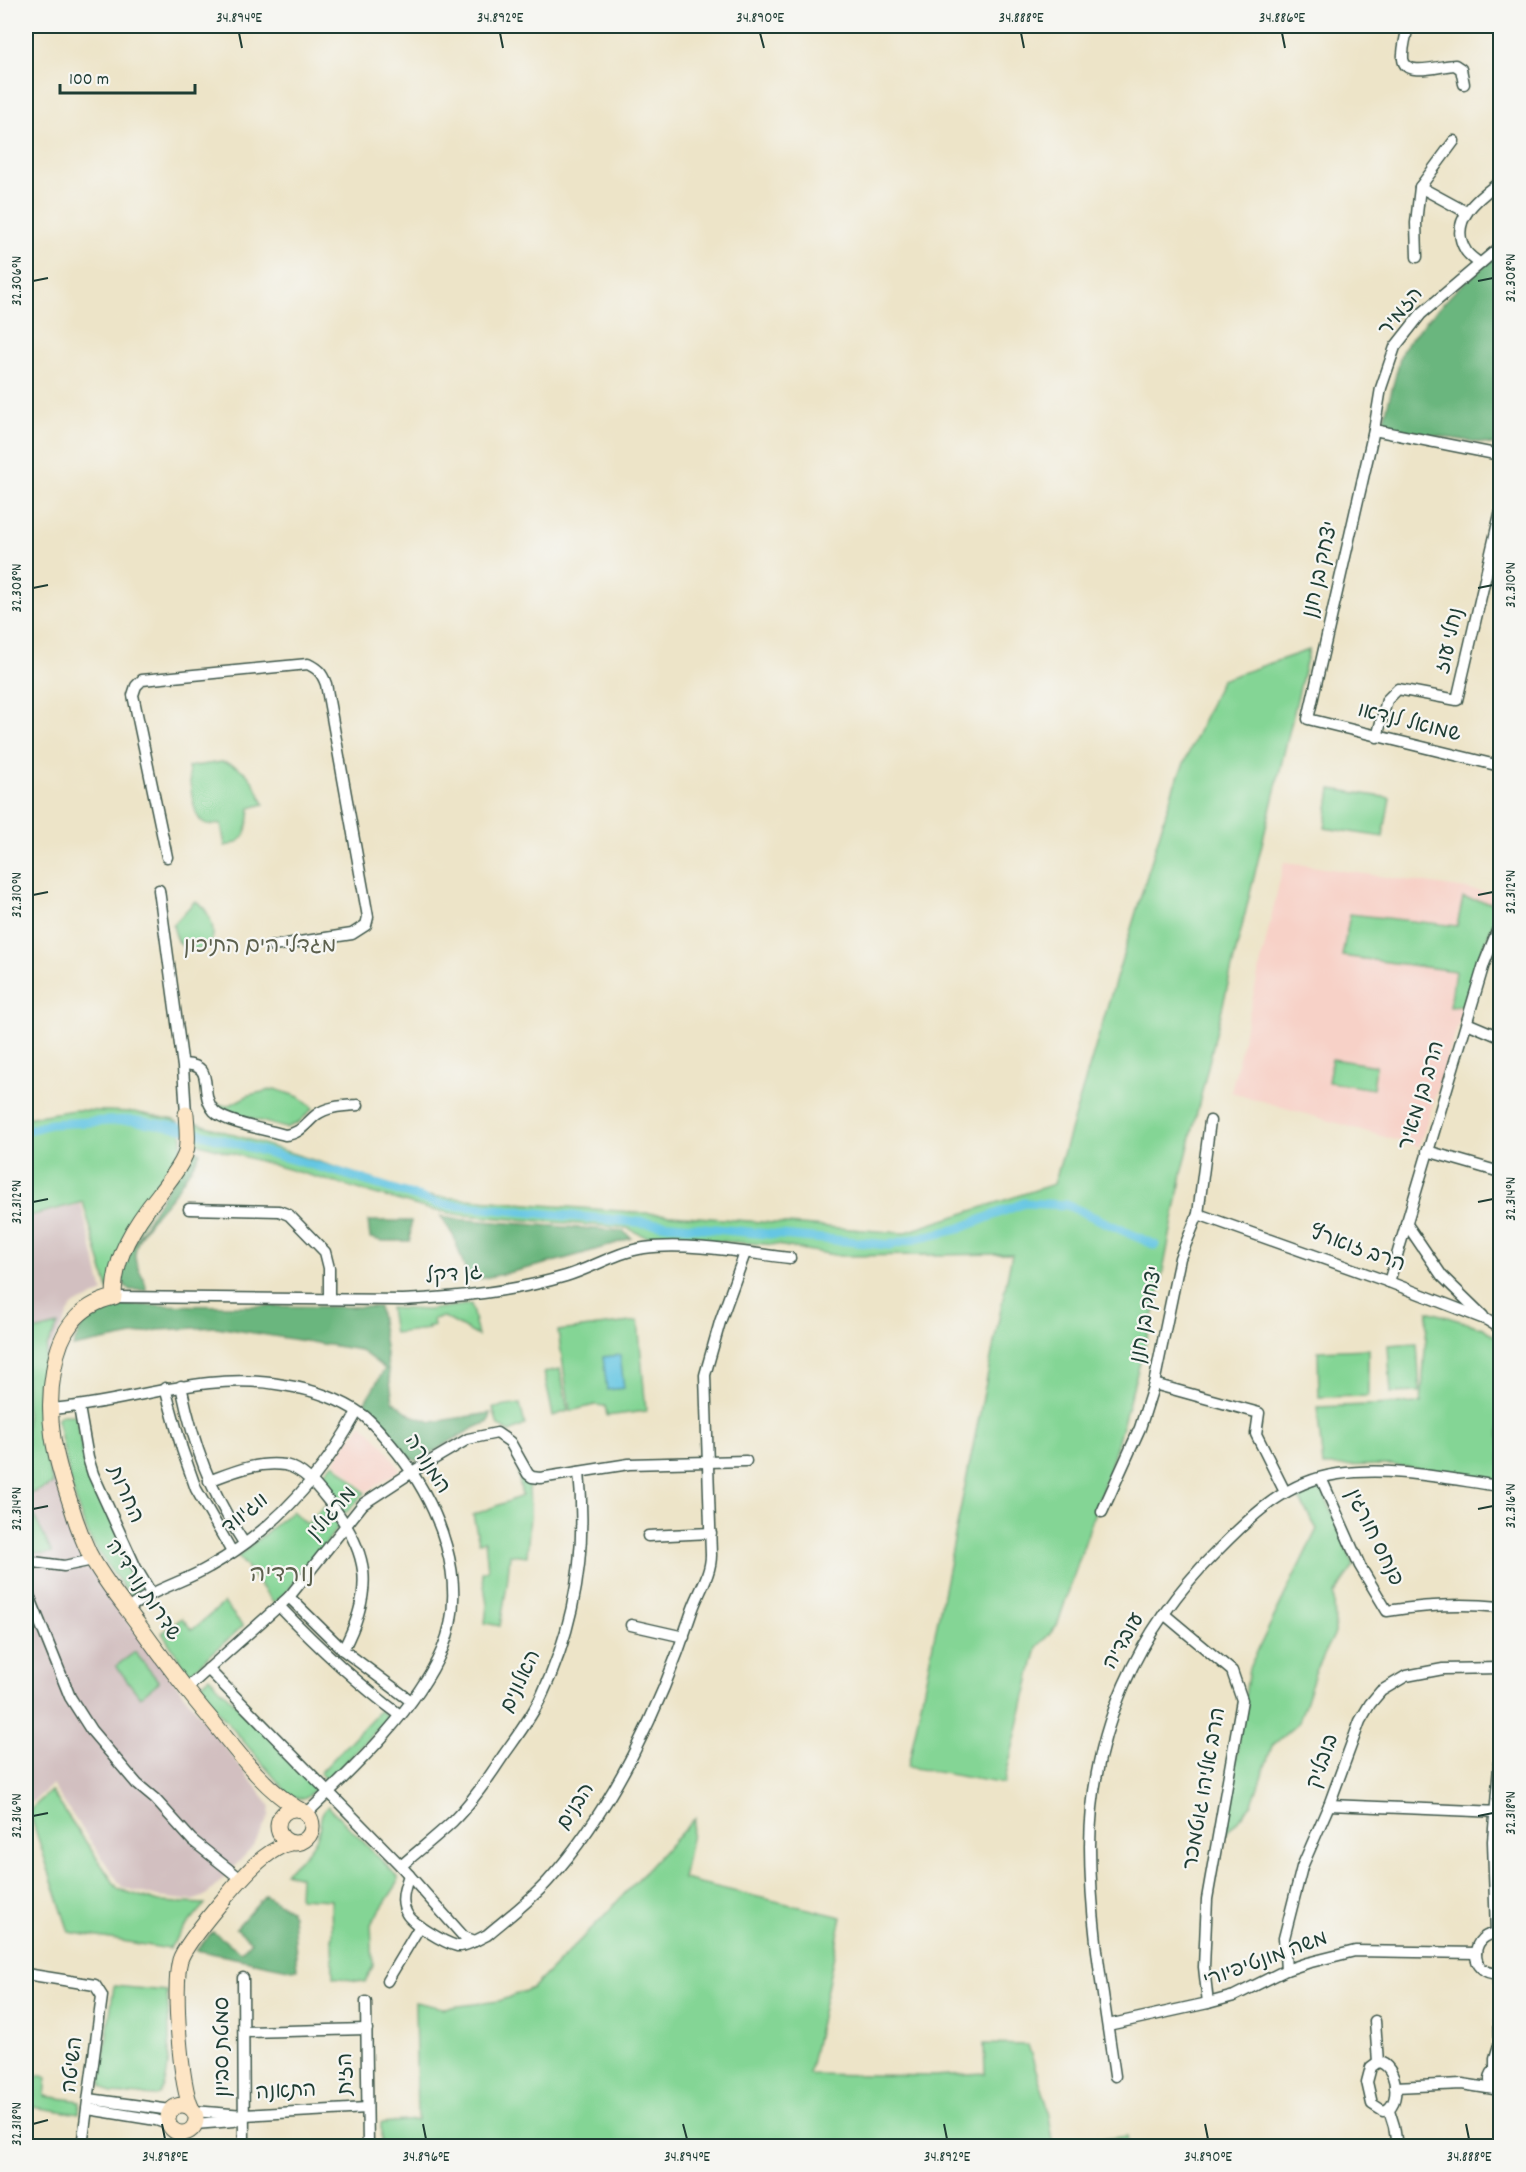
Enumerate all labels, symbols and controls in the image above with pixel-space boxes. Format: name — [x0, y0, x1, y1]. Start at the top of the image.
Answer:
text: 34.894°E — [216, 8, 262, 30]
text: 34.892°E — [477, 8, 523, 30]
text: 34.890°E — [736, 8, 784, 30]
text: 34.888°E — [998, 8, 1044, 30]
text: 34.886°E — [1259, 8, 1305, 30]
scale bar — [60, 57, 195, 95]
text: 100 m — [69, 68, 109, 93]
text: 32.308°N — [1501, 254, 1523, 302]
text: 32.306°N — [7, 256, 29, 306]
street label: הזמיר — [1372, 282, 1432, 344]
street label: יצחק בן חנן — [1296, 519, 1348, 621]
text: 32.310°N — [1501, 562, 1523, 608]
text: 32.308°N — [7, 564, 29, 612]
street label: נחלי עוז — [1429, 605, 1473, 677]
street label: שמואל לנדאו — [1354, 697, 1464, 751]
text: 32.312°N — [1501, 870, 1523, 914]
text: 32.310°N — [7, 872, 29, 918]
district label: מגדלי הים התיכון — [184, 932, 337, 963]
street label: הרב בן מאיר — [1392, 1038, 1454, 1154]
text: 32.314°N — [1501, 1177, 1523, 1221]
text: 32.312°N — [7, 1180, 29, 1224]
street label: הרב זוארץ — [1305, 1219, 1409, 1281]
street label: גן דקל — [424, 1259, 484, 1293]
street label: יצחק בן חנן — [1124, 1264, 1172, 1366]
street label: המנורה — [396, 1429, 456, 1501]
street label: החרות — [97, 1459, 150, 1529]
street label: מרגולין — [301, 1480, 365, 1548]
text: 32.316°N — [1501, 1483, 1523, 1529]
street label: פנחס חורגין — [1336, 1484, 1410, 1592]
text: 32.314°N — [7, 1487, 29, 1531]
street label: ווג'ווד — [216, 1487, 276, 1543]
street label: שדרות נורדיה — [97, 1534, 187, 1648]
district label: נורדיה — [250, 1559, 314, 1593]
street label: עובדיה — [1097, 1608, 1153, 1676]
street label: האלונים — [494, 1645, 550, 1719]
street label: הרב אליהו גוטמכר — [1177, 1705, 1235, 1873]
street label: בובליק — [1300, 1730, 1348, 1794]
street label: הבנים — [550, 1777, 604, 1837]
text: 32.318°N — [1501, 1791, 1523, 1835]
text: 32.316°N — [7, 1793, 29, 1839]
street label: משה מונטיפיורי — [1200, 1925, 1332, 1997]
street label: סמטת סביון — [209, 1997, 239, 2097]
street label: השיטה — [56, 2035, 92, 2095]
street label: הזית — [332, 2053, 362, 2096]
street label: התאנה — [255, 2076, 317, 2110]
text: 32.318°N — [7, 2102, 29, 2146]
text: 34.898°E — [142, 2147, 188, 2169]
text: 34.896°E — [402, 2147, 450, 2169]
text: 34.894°E — [664, 2147, 710, 2169]
text: 34.892°E — [924, 2147, 970, 2169]
text: 34.890°E — [1184, 2147, 1232, 2169]
text: 34.888°E — [1446, 2147, 1492, 2169]

